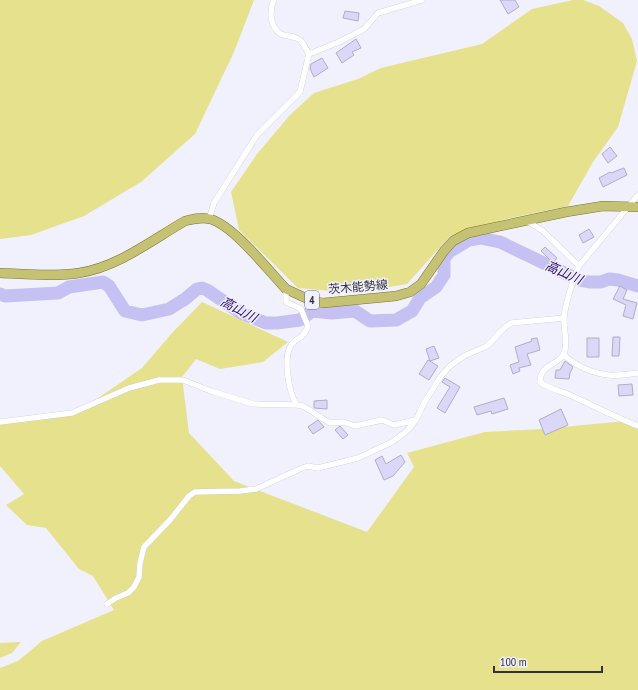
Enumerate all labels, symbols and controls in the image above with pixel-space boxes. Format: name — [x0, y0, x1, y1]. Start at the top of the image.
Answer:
water label: 高山川 — [543, 257, 587, 289]
street label: 茨木能勢線 — [327, 276, 389, 297]
road number: 4 — [305, 291, 319, 309]
water label: 高山川 — [218, 293, 262, 327]
scale bar — [494, 648, 602, 674]
text: 100 m — [500, 654, 527, 669]

